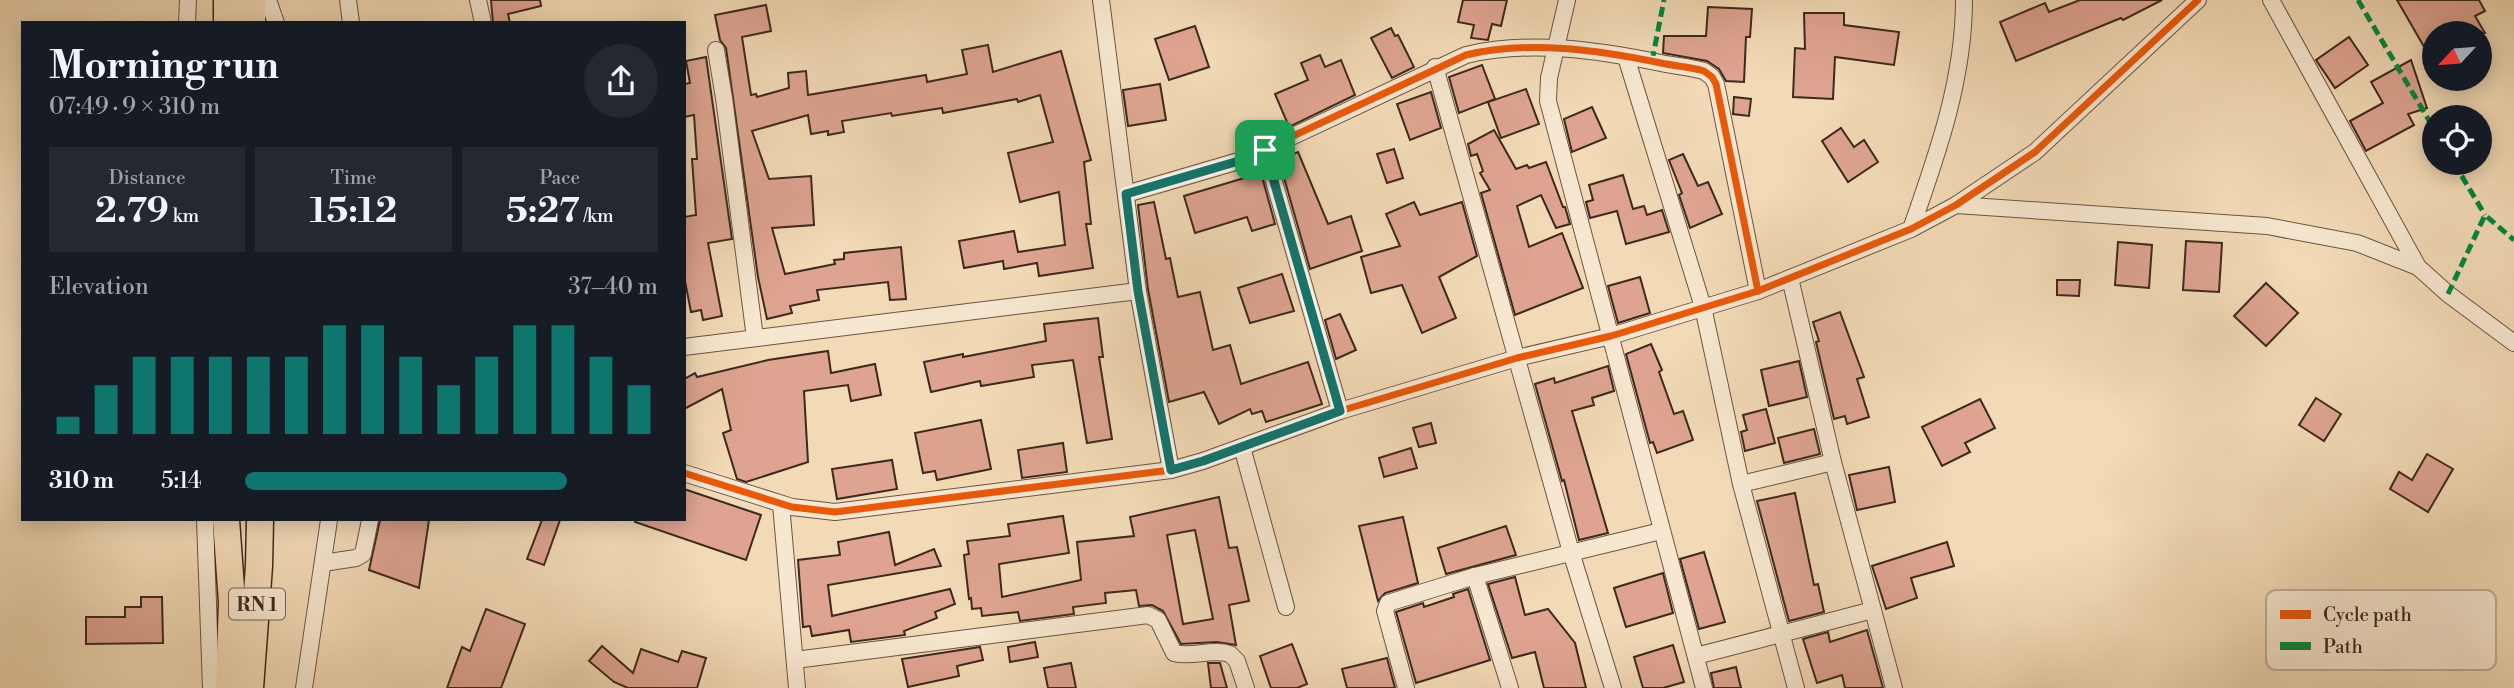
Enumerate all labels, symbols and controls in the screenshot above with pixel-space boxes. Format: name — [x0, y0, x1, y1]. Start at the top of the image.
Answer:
north arrow — [2422, 21, 2492, 91]
map controls — [2422, 21, 2492, 175]
text: Morning run — [49, 43, 279, 90]
button: share — [584, 44, 658, 118]
text: 07:49 · 9 × 310 m — [49, 93, 220, 121]
button: locate — [2422, 105, 2492, 175]
pin — [1235, 120, 1295, 180]
icon: arrive — [1246, 131, 1284, 169]
text: Distance — [109, 166, 186, 190]
text: Time — [331, 166, 376, 190]
text: Pace — [539, 166, 580, 190]
text: 2.79 — [95, 190, 169, 233]
text: 15:12 — [310, 190, 397, 233]
text: 5:27 — [506, 190, 580, 233]
text: km — [169, 204, 199, 228]
text: /km — [580, 204, 614, 228]
text: Elevation — [49, 273, 149, 301]
text: 37–40 m — [568, 273, 658, 301]
text: 310 m — [49, 467, 114, 495]
text: 5:14 — [161, 467, 202, 495]
road number: RN 1 — [229, 589, 285, 620]
legend — [2266, 590, 2496, 670]
text: Cycle path — [2323, 603, 2412, 627]
text: Path — [2323, 635, 2363, 659]

